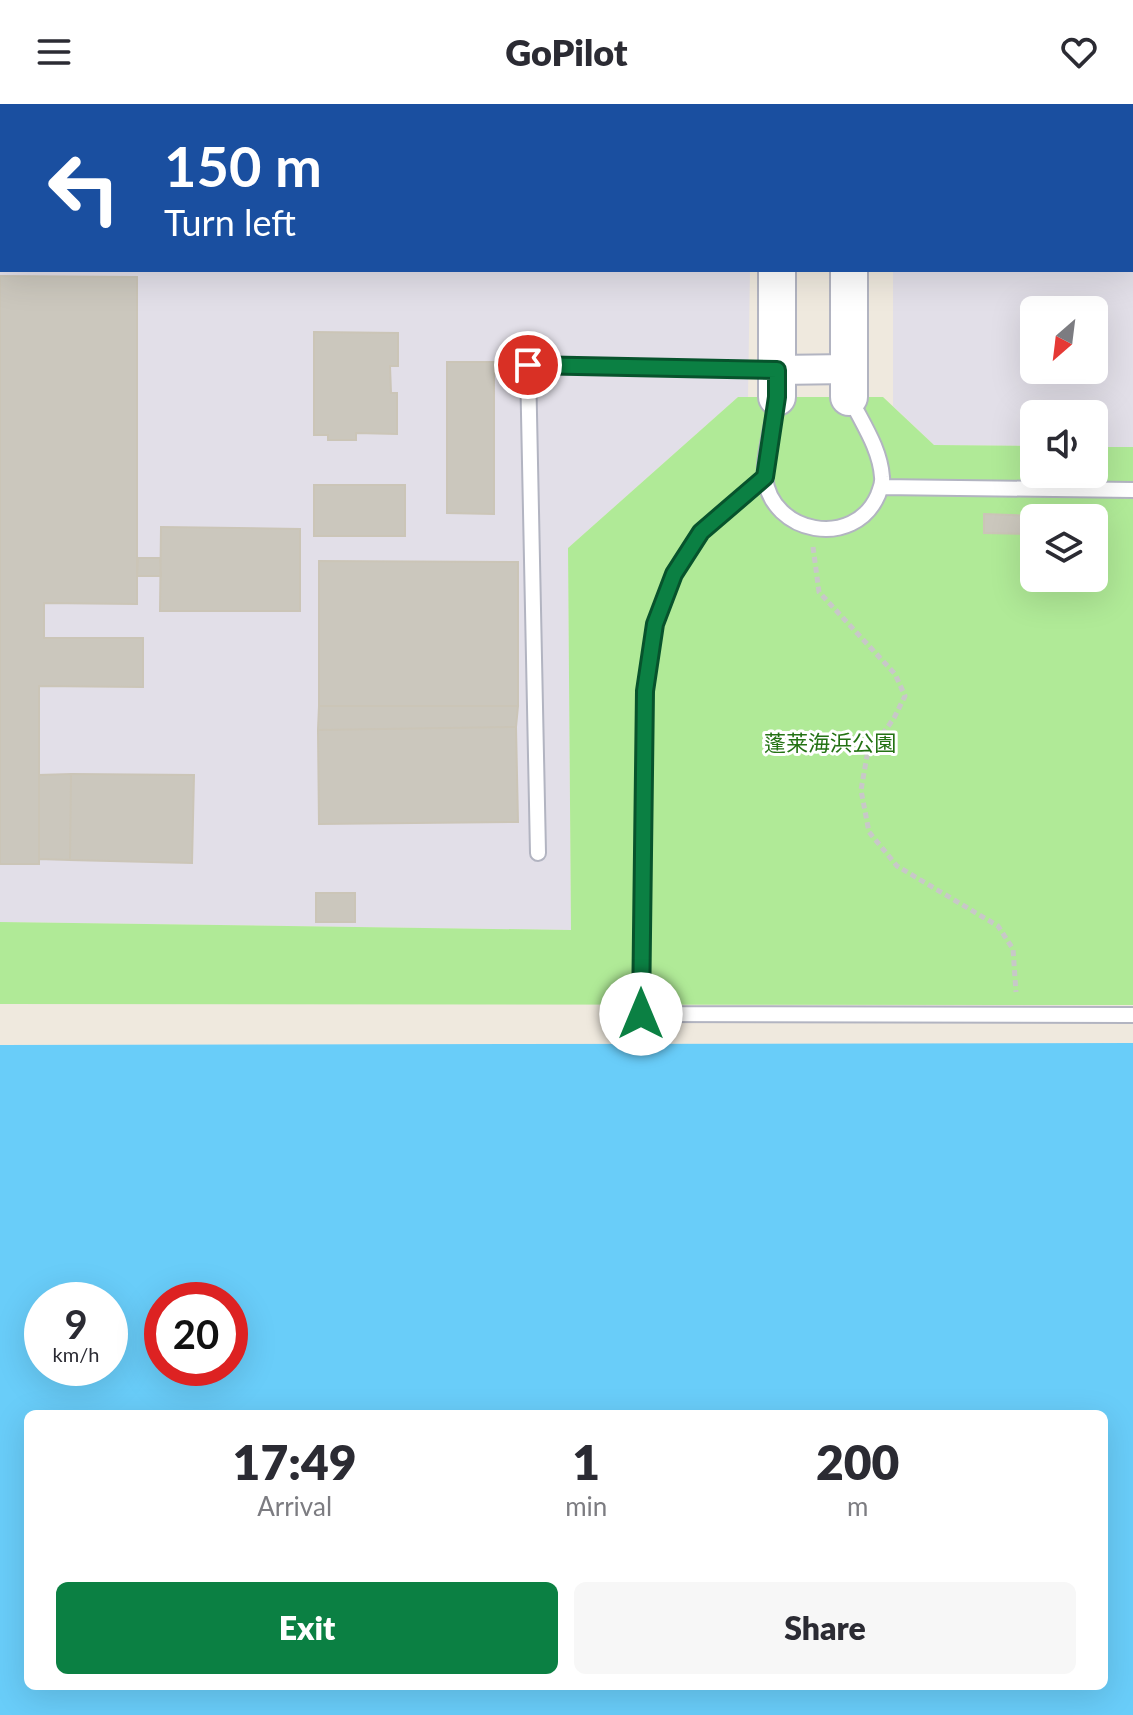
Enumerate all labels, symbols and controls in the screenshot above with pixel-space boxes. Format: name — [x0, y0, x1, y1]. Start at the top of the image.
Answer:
icon: menu — [32, 30, 76, 74]
text: GoPilot — [505, 30, 628, 74]
icon: heart — [1057, 30, 1101, 74]
text: 150 m — [164, 132, 322, 199]
icon: left — [32, 136, 136, 240]
text: Turn left — [164, 200, 296, 244]
north arrow — [1020, 296, 1108, 384]
map controls — [1020, 296, 1108, 592]
pin — [494, 331, 562, 399]
icon: arrive — [506, 343, 550, 387]
button: sound — [1020, 400, 1108, 488]
button: layers — [1020, 504, 1108, 592]
park label: 蓬莱海浜公園 — [764, 729, 896, 756]
position arrow — [599, 972, 683, 1056]
speed limit sign: 20 — [144, 1282, 248, 1386]
text: 9 — [64, 1300, 88, 1348]
text: km/h — [53, 1342, 99, 1366]
text: 17:49 — [233, 1433, 357, 1490]
text: 1 — [572, 1433, 600, 1490]
text: 200 — [816, 1433, 899, 1490]
text: Arrival — [257, 1490, 332, 1522]
text: min — [565, 1490, 607, 1522]
text: m — [847, 1490, 868, 1522]
button: Exit — [56, 1582, 558, 1674]
button: Share — [574, 1582, 1076, 1674]

